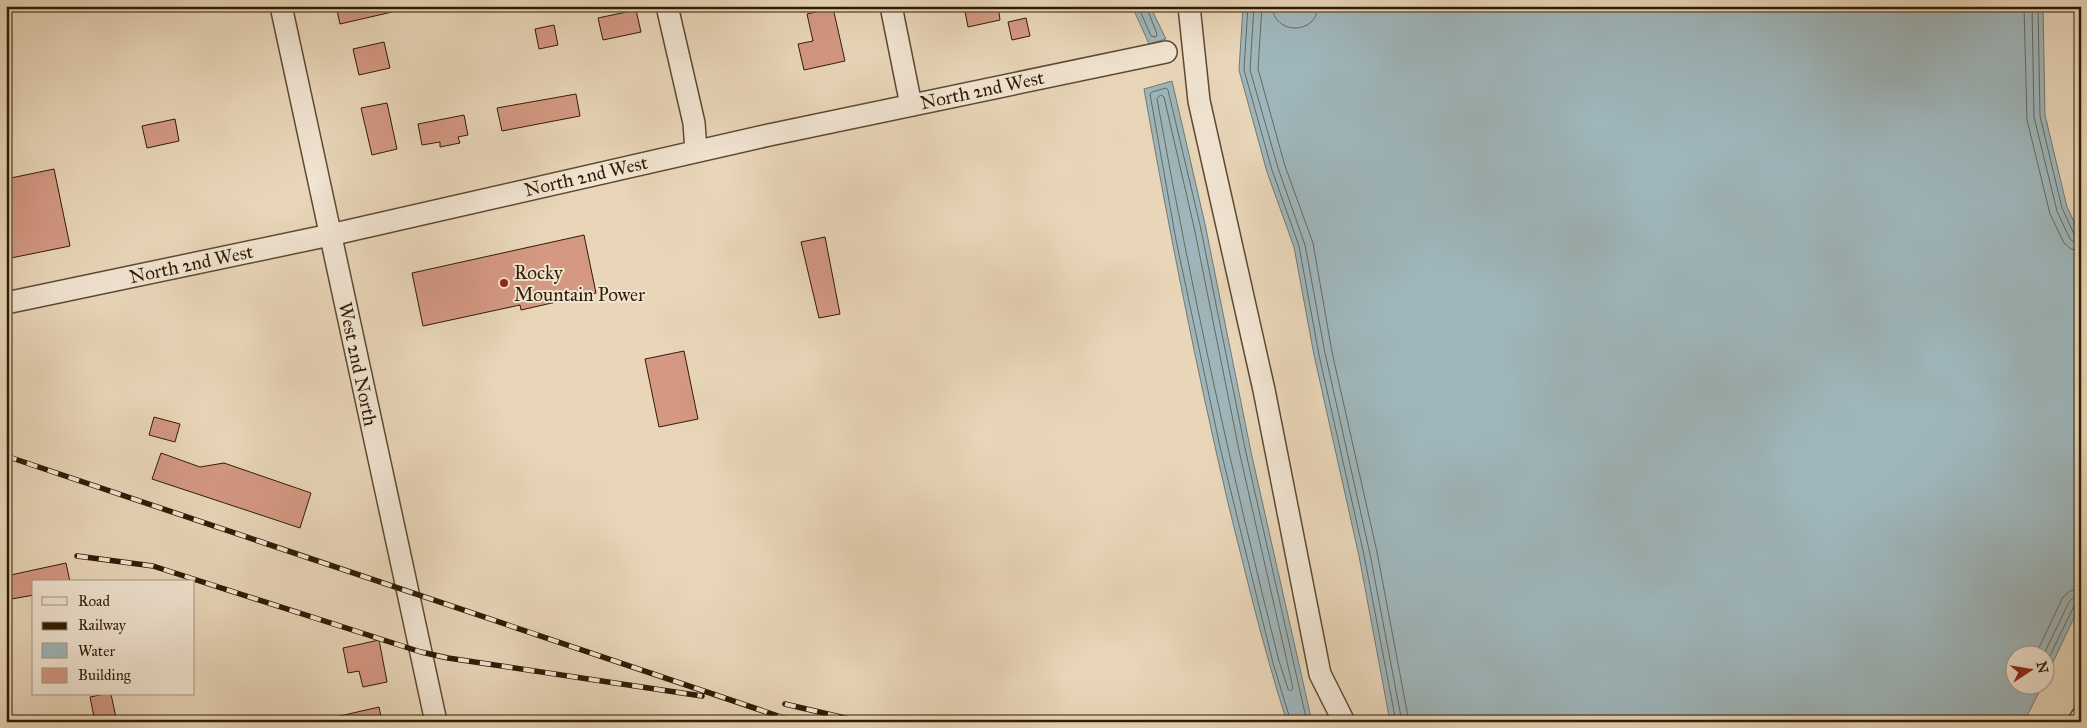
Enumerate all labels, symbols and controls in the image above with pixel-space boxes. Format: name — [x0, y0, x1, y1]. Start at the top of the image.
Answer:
street label: North 2nd West — [918, 66, 1046, 114]
street label: North 2nd West — [522, 151, 650, 201]
street label: North 2nd West — [127, 240, 255, 288]
place label: Rocky Mountain Power — [514, 261, 646, 306]
marker: Rocky Mountain Power — [498, 277, 510, 289]
street label: West 2nd North — [334, 300, 382, 428]
legend — [32, 580, 195, 696]
text: Road — [78, 592, 110, 610]
text: Railway — [78, 616, 127, 634]
text: Water — [78, 642, 115, 660]
north arrow — [2004, 646, 2054, 696]
text: N — [2033, 660, 2052, 675]
text: Building — [78, 666, 132, 684]

